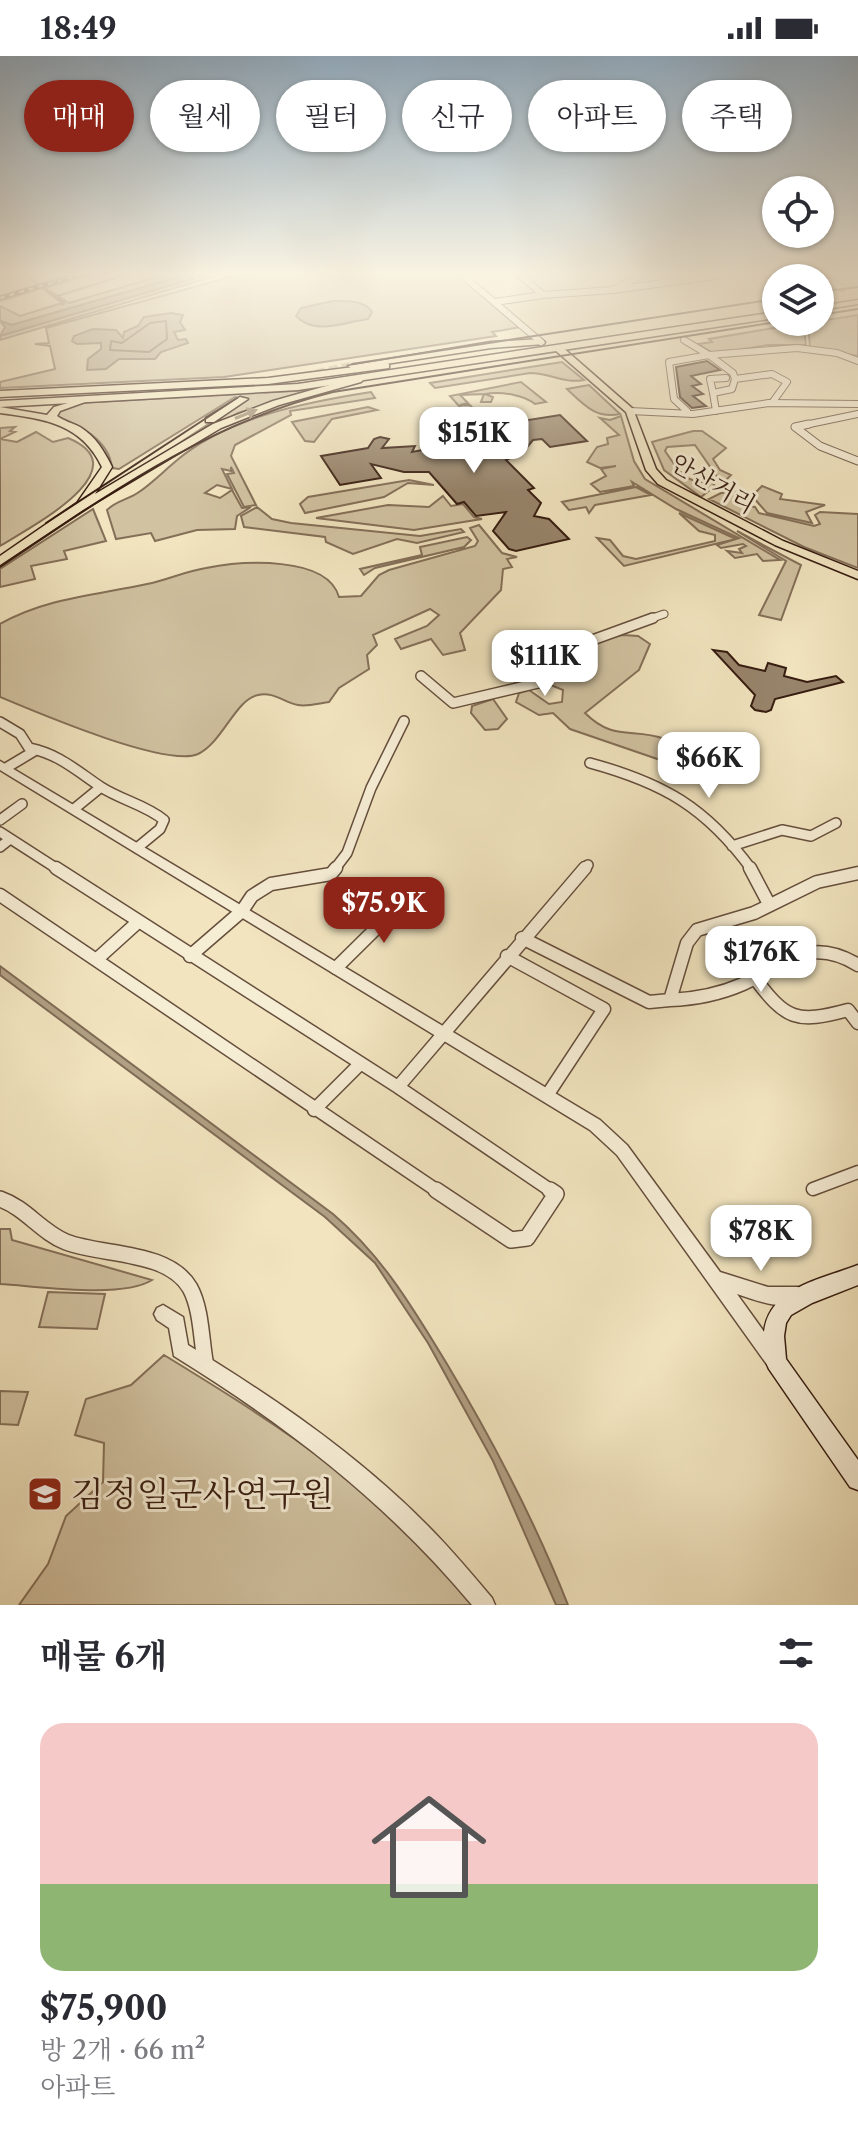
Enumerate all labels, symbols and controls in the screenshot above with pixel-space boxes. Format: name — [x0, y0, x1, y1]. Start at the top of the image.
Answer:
text: 18:49 — [40, 10, 117, 47]
chip: 매매 — [24, 80, 134, 152]
chip: 월세 — [150, 80, 260, 152]
chip: 필터 — [276, 80, 386, 152]
chip: 신규 — [402, 80, 512, 152]
chip: 아파트 — [528, 80, 666, 152]
chip: 주택 — [682, 80, 792, 152]
map controls — [762, 176, 834, 336]
button: locate — [762, 176, 834, 248]
button: layers — [762, 264, 834, 336]
one-way arrow — [234, 407, 258, 420]
pin: $151K — [418, 407, 530, 475]
text: $151K — [437, 417, 511, 449]
street label: 안산거리 — [666, 448, 761, 519]
pin: $111K — [489, 630, 601, 698]
text: $111K — [510, 640, 580, 672]
pin: $66K — [662, 732, 756, 800]
text: $66K — [676, 742, 742, 774]
pin: $75.9K — [319, 877, 449, 945]
text: $75.9K — [341, 887, 427, 919]
pin: $176K — [705, 926, 817, 994]
text: $176K — [723, 936, 799, 968]
pin: $78K — [714, 1205, 808, 1273]
text: $78K — [729, 1215, 793, 1247]
place label: 김정일군사연구원 — [71, 1473, 334, 1515]
school or university icon: 김정일군사연구원 — [26, 1475, 64, 1513]
icon: filters — [774, 1631, 818, 1675]
text: 매물 6개 — [40, 1635, 167, 1677]
icon: home — [357, 1775, 501, 1919]
text: $75,900 — [40, 1987, 167, 2029]
text: 방 2개 · 66 m² — [40, 2034, 206, 2066]
text: 아파트 — [40, 2071, 115, 2103]

